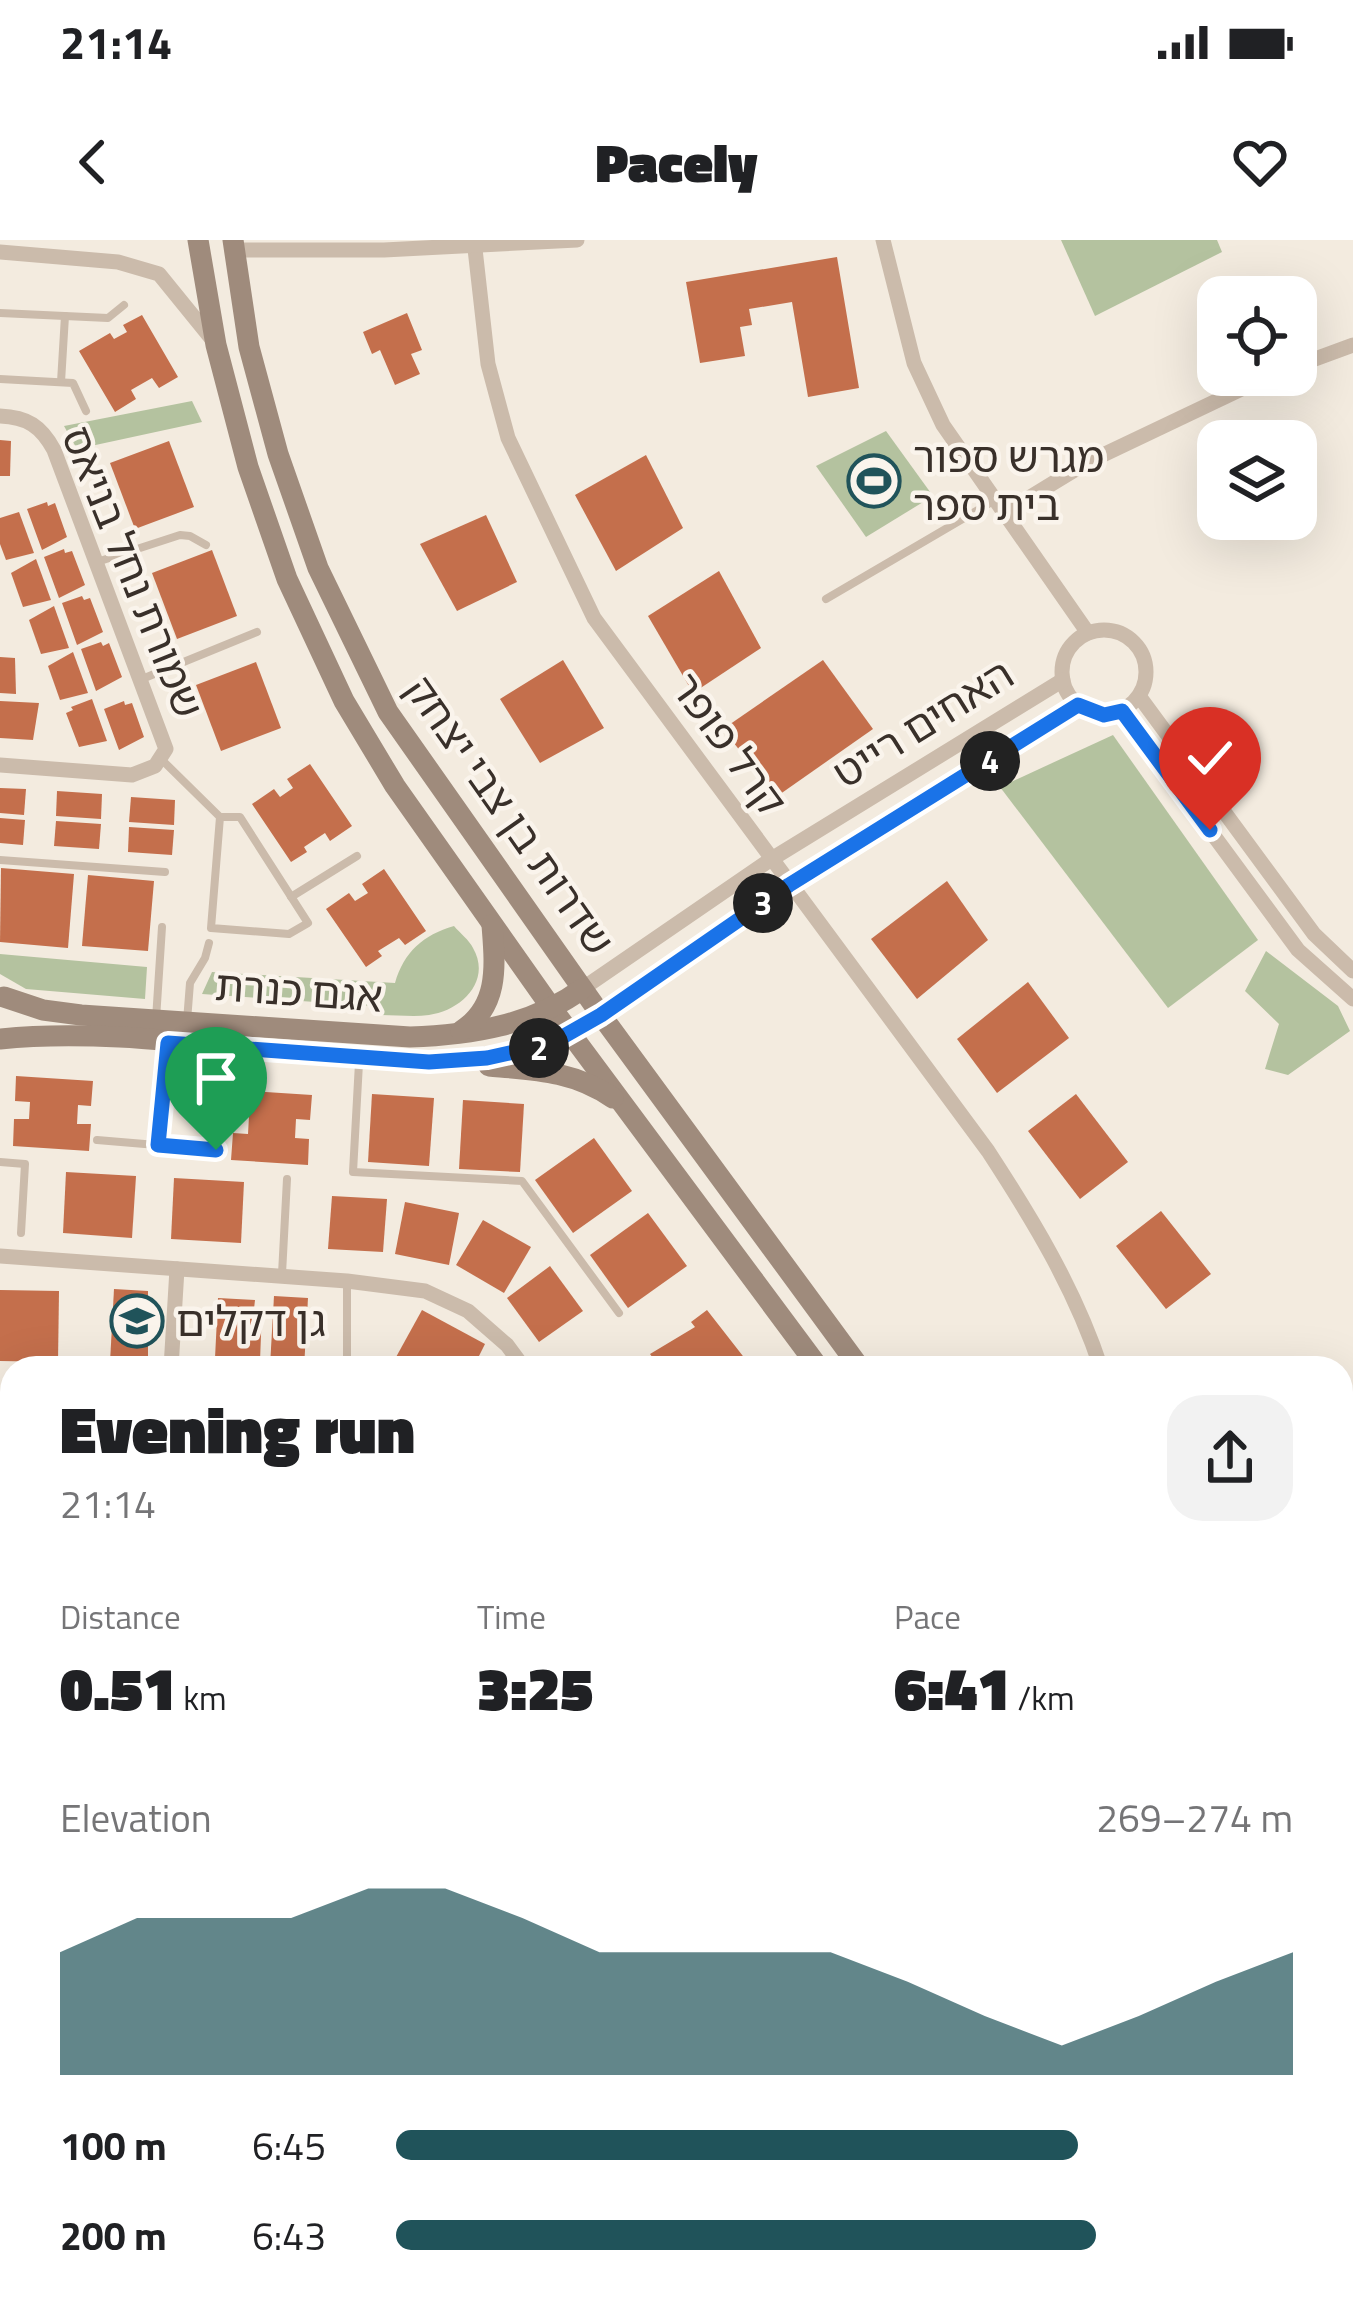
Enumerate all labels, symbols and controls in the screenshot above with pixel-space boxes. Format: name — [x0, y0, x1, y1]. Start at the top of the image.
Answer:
text: 21:14 — [60, 8, 172, 76]
text: Pacely — [595, 121, 758, 203]
icon: back — [60, 129, 126, 195]
icon: heart — [1227, 129, 1293, 195]
map controls — [1197, 276, 1317, 540]
button: locate — [1197, 276, 1317, 396]
street label: שמורת נחל בניאס — [46, 416, 222, 727]
button: layers — [1197, 420, 1317, 540]
place label: מגרש ספור בית ספר — [913, 424, 1104, 536]
sports icon: מגרש ספור בית ספר — [846, 453, 902, 509]
street label: האחים רייט — [820, 641, 1025, 803]
street label: קרל פופר — [656, 658, 804, 828]
street label: שדרות בן צבי יצחק — [390, 661, 632, 968]
pin — [1159, 707, 1261, 830]
icon: check — [1177, 725, 1243, 791]
pin: 4 — [960, 731, 1020, 791]
text: 4 — [981, 736, 999, 786]
pin: 3 — [733, 873, 793, 933]
text: 3 — [754, 878, 772, 928]
street label: אגם כנרת — [213, 952, 385, 1028]
pin: 2 — [509, 1018, 569, 1078]
text: 2 — [530, 1023, 548, 1073]
pin — [165, 1027, 267, 1150]
icon: arrive — [183, 1045, 249, 1111]
place label: גן דקלים — [176, 1288, 326, 1352]
school or university icon: גן דקלים — [109, 1293, 165, 1349]
text: Evening run — [60, 1378, 415, 1479]
button: share — [1167, 1395, 1293, 1521]
text: 21:14 — [60, 1474, 156, 1533]
text: Distance — [60, 1592, 181, 1642]
text: Time — [477, 1592, 546, 1642]
text: Pace — [894, 1592, 961, 1642]
text: 0.51 — [60, 1642, 176, 1733]
text: 3:25 — [477, 1642, 593, 1733]
text: 6:41 — [894, 1642, 1010, 1733]
text: km — [176, 1673, 227, 1723]
text: /km — [1010, 1673, 1075, 1723]
text: Elevation — [60, 1788, 212, 1847]
text: 269–274 m — [1096, 1788, 1293, 1847]
text: 100 m — [60, 2116, 167, 2175]
text: 6:45 — [252, 2116, 326, 2175]
text: 200 m — [60, 2206, 167, 2265]
text: 6:43 — [252, 2206, 326, 2265]

